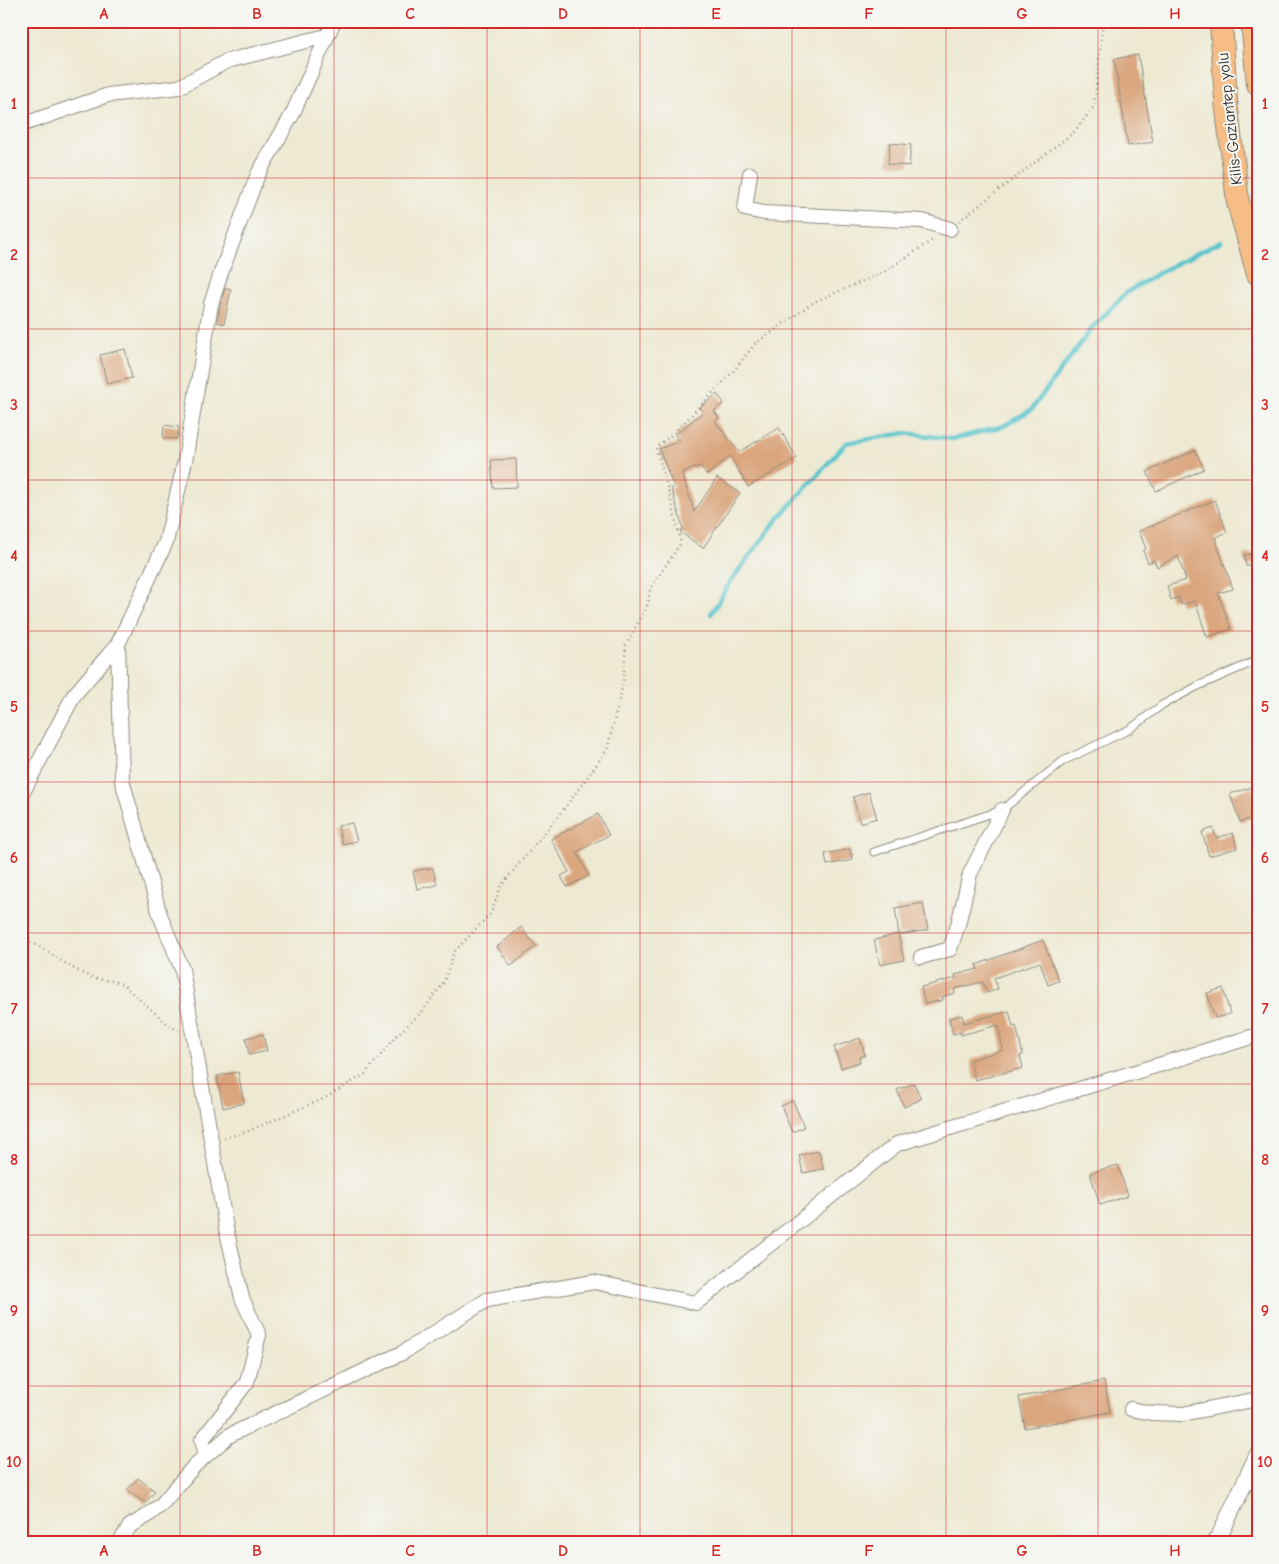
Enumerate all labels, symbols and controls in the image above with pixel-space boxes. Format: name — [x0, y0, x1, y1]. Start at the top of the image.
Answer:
text: A — [100, 5, 109, 23]
text: B — [252, 5, 262, 23]
text: C — [405, 5, 415, 23]
text: D — [558, 5, 568, 23]
text: E — [711, 5, 721, 23]
text: F — [864, 5, 874, 23]
text: G — [1016, 5, 1028, 23]
text: H — [1169, 5, 1181, 23]
street label: Kilis-Gaziantep yolu — [1214, 52, 1246, 186]
text: 1 — [11, 95, 17, 113]
text: 1 — [1262, 95, 1268, 113]
text: 2 — [10, 246, 18, 264]
text: 2 — [1261, 246, 1269, 264]
text: 3 — [10, 396, 18, 414]
text: 3 — [1261, 396, 1269, 414]
text: 4 — [10, 547, 18, 565]
text: 4 — [1261, 547, 1269, 565]
text: 5 — [10, 698, 18, 716]
text: 5 — [1261, 698, 1269, 716]
text: 6 — [10, 849, 18, 867]
text: 6 — [1261, 849, 1269, 867]
text: 7 — [10, 1000, 18, 1018]
text: 7 — [1261, 1000, 1269, 1018]
text: 8 — [10, 1151, 18, 1169]
text: 8 — [1261, 1151, 1269, 1169]
text: 9 — [10, 1302, 18, 1320]
text: 9 — [1261, 1302, 1269, 1320]
text: 10 — [6, 1453, 22, 1471]
text: 10 — [1257, 1453, 1273, 1471]
text: A — [100, 1542, 109, 1560]
text: B — [252, 1542, 262, 1560]
text: C — [405, 1542, 415, 1560]
text: D — [558, 1542, 568, 1560]
text: E — [711, 1542, 721, 1560]
text: F — [864, 1542, 874, 1560]
text: G — [1016, 1542, 1028, 1560]
text: H — [1169, 1542, 1181, 1560]

